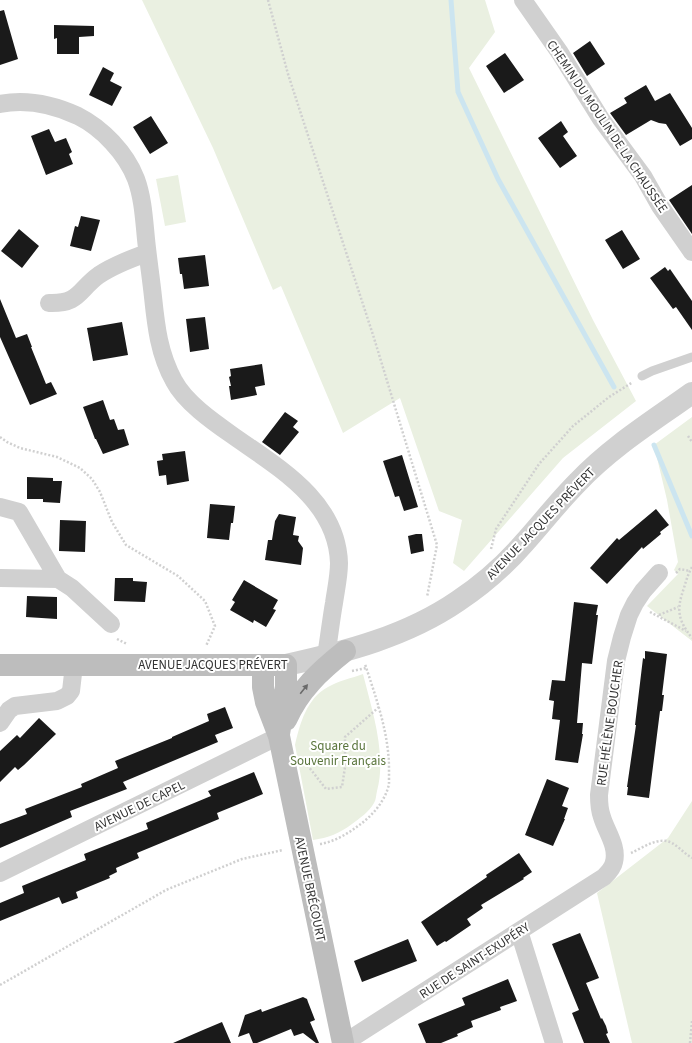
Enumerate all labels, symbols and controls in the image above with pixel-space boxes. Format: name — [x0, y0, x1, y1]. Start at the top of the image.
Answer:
street label: CHEMIN DU MOULIN DE LA CHAUSSÉE — [542, 37, 672, 217]
street label: AVENUE JACQUES PRÉVERT — [482, 464, 599, 584]
street label: AVENUE JACQUES PRÉVERT — [138, 656, 288, 674]
street label: RUE HÉLÈNE BOUCHER — [592, 659, 628, 787]
one-way arrow — [300, 684, 308, 695]
park label: Square du Souvenir Français — [290, 737, 387, 770]
street label: AVENUE DE CAPEL — [91, 776, 188, 836]
street label: AVENUE BRÉCOURT — [290, 835, 330, 943]
street label: RUE DE SAINT-EXUPÉRY — [416, 918, 534, 1003]

